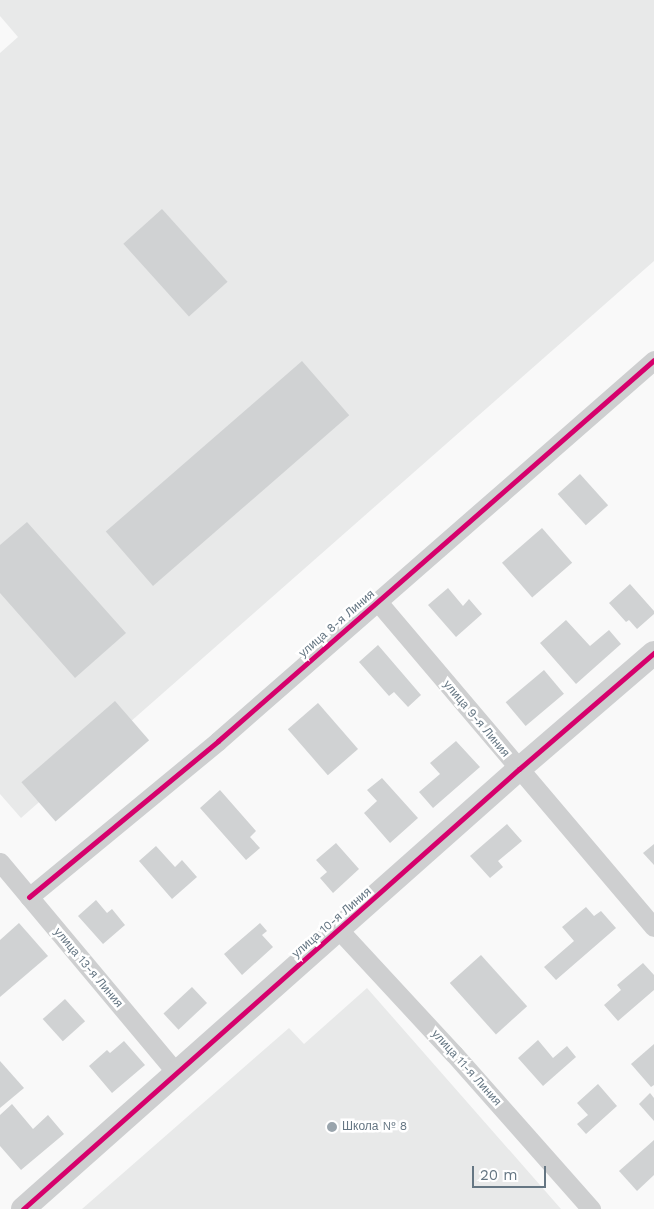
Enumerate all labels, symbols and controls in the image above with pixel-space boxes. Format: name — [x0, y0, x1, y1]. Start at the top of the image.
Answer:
street label: улица 8-я Линия — [296, 587, 378, 661]
street label: улица 9-я Линия — [440, 678, 512, 760]
street label: улица 10-я Линия — [289, 885, 375, 961]
street label: улица 13-я Линия — [50, 925, 126, 1011]
street label: улица 11-я Линия — [428, 1027, 504, 1109]
place label: Школа № 8 — [342, 1120, 407, 1134]
marker: Школа № 8 — [326, 1121, 338, 1133]
scale bar — [474, 1156, 548, 1188]
text: 20 m — [480, 1166, 518, 1184]

